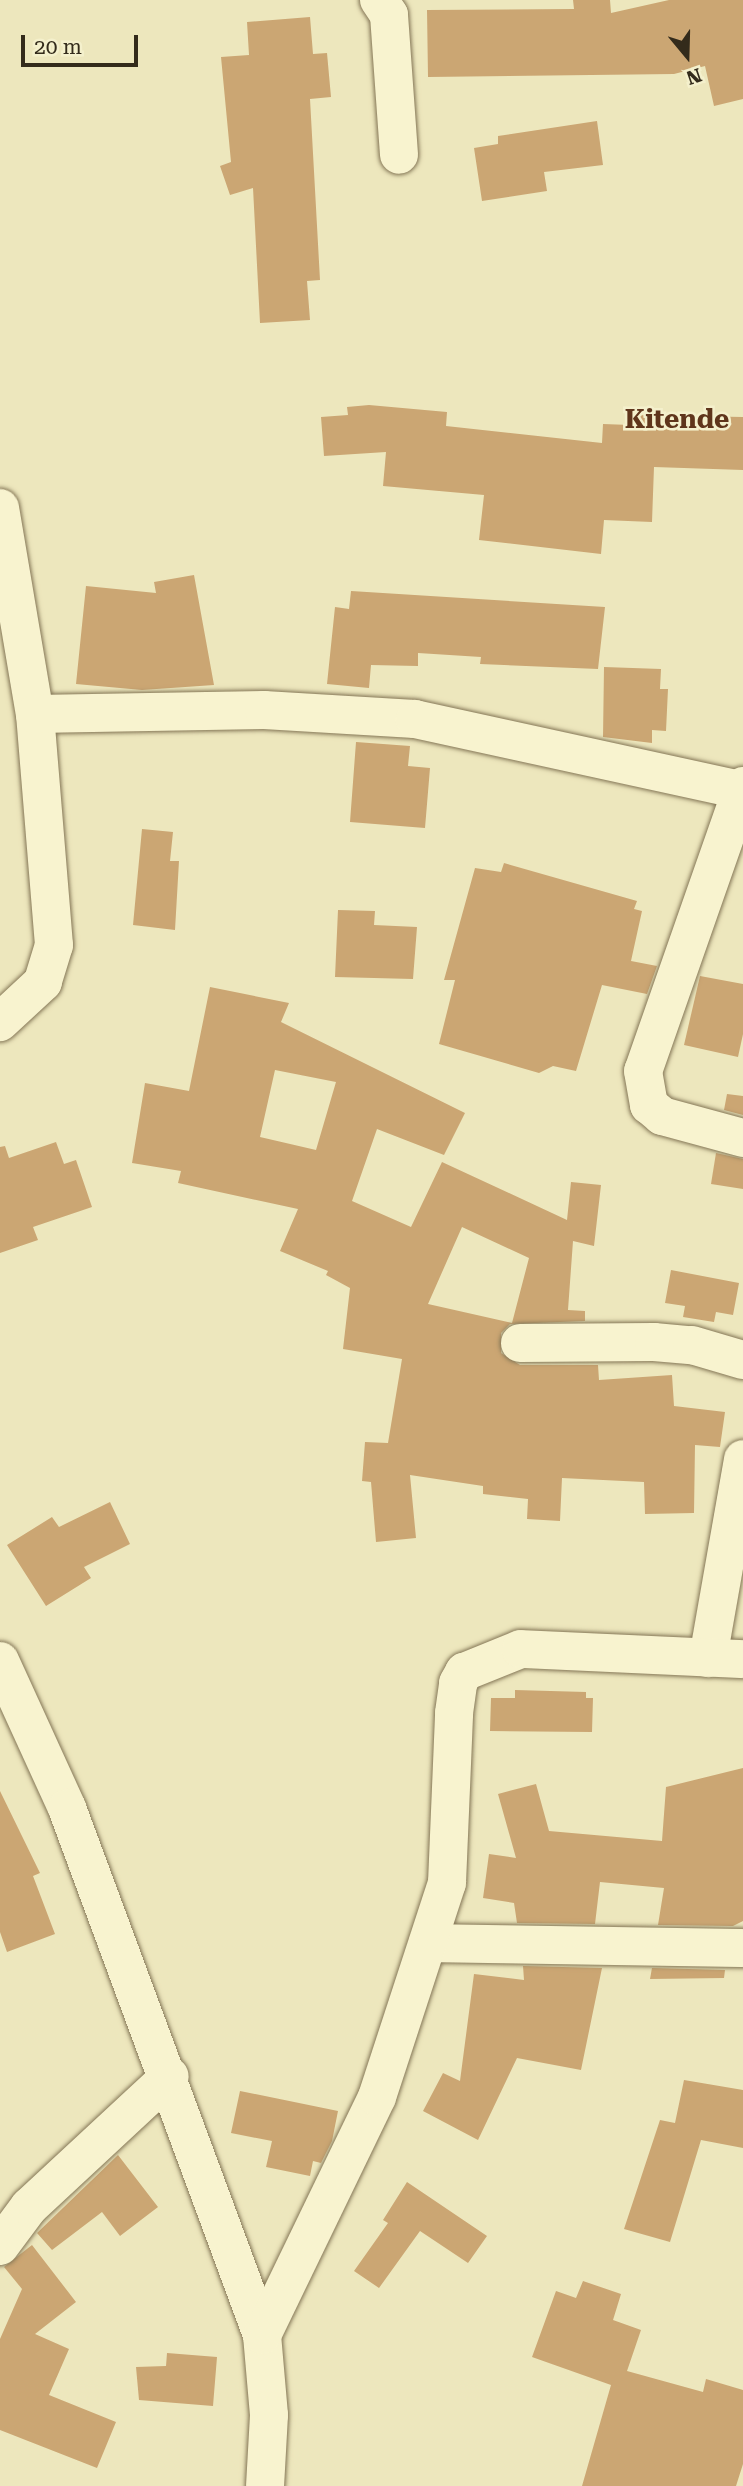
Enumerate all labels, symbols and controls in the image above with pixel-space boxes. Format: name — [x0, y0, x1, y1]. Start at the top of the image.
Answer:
scale bar — [24, 21, 142, 65]
north arrow — [652, 21, 722, 91]
text: 20 m — [34, 35, 82, 59]
text: N — [683, 63, 705, 90]
district label: Kitende — [625, 404, 729, 436]

